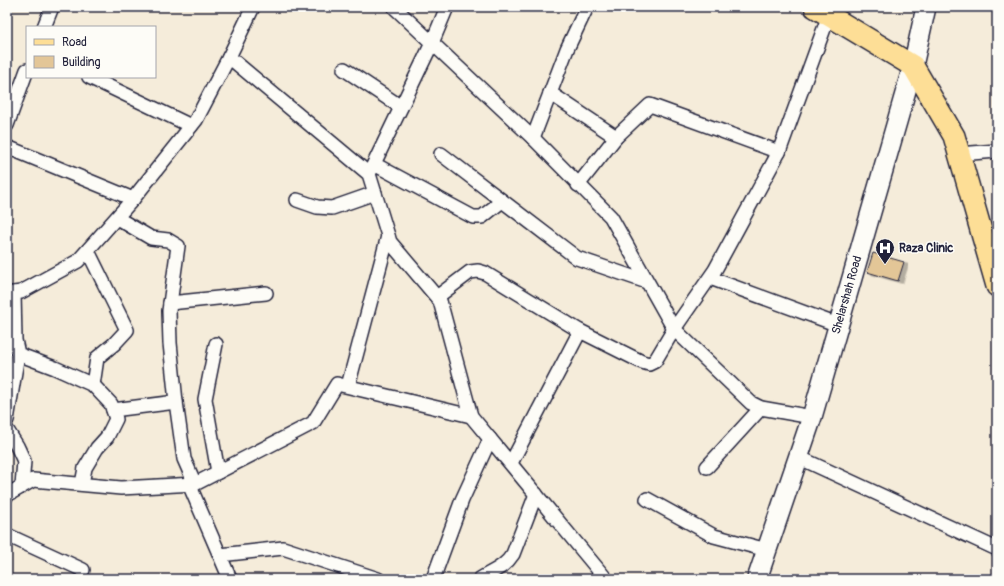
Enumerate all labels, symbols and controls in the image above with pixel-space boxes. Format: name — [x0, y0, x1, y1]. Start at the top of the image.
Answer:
legend — [26, 26, 156, 78]
text: Road — [62, 35, 87, 50]
text: Building — [62, 55, 101, 70]
hospital icon: Raza Clinic — [874, 237, 896, 265]
place label: Raza Clinic — [899, 241, 953, 256]
street label: Shelarshah Road — [829, 254, 865, 336]

